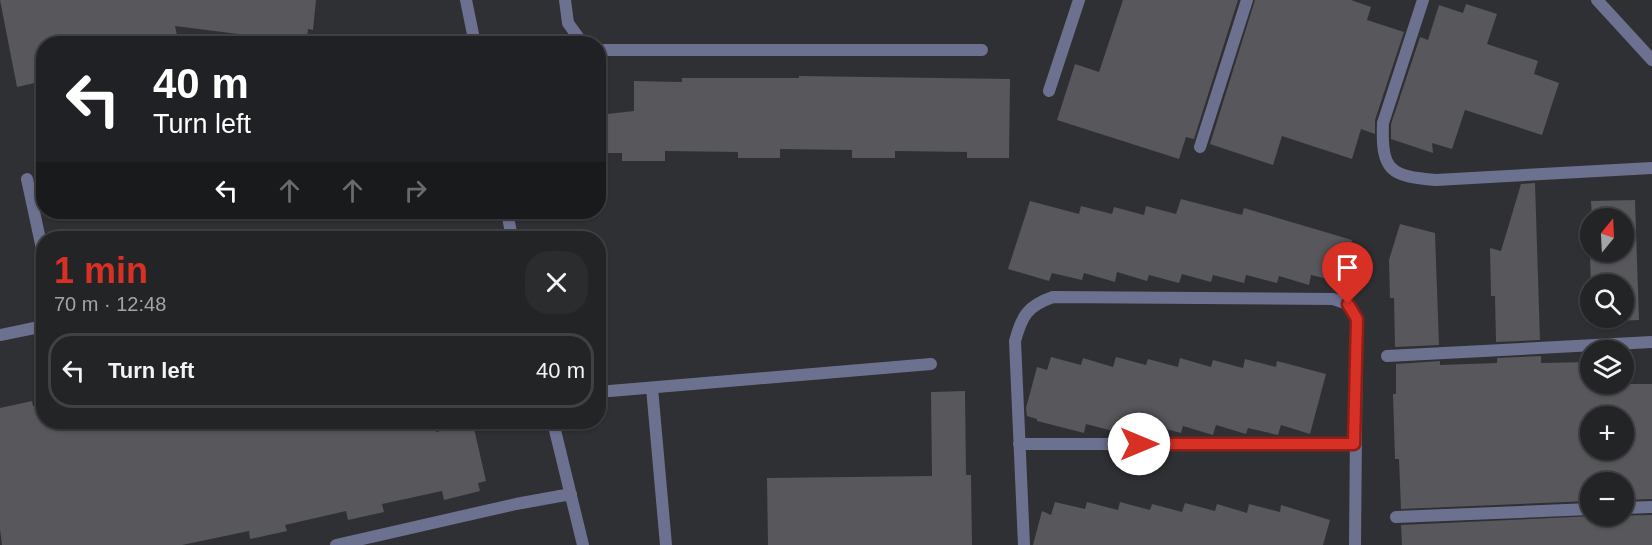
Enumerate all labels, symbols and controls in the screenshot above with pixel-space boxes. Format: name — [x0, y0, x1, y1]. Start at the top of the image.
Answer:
icon: left — [54, 60, 132, 138]
text: 40 m — [153, 60, 249, 107]
text: Turn left — [153, 109, 251, 139]
icon: left — [210, 174, 243, 207]
icon: ahead — [273, 174, 306, 207]
icon: ahead — [336, 174, 369, 207]
icon: right — [399, 174, 432, 207]
north arrow — [1580, 208, 1634, 262]
map controls — [1580, 208, 1634, 526]
pin — [1322, 242, 1373, 304]
text: 1 min — [54, 250, 148, 291]
button: close — [525, 251, 588, 314]
icon: arrive — [1331, 251, 1364, 284]
button: search — [1580, 274, 1634, 328]
text: 70 m · 12:48 — [54, 293, 166, 315]
button: layers — [1580, 340, 1634, 394]
icon: left — [57, 354, 90, 387]
text: Turn left — [108, 358, 194, 383]
text: 40 m — [536, 358, 585, 383]
button: + — [1580, 406, 1634, 460]
position arrow — [1107, 412, 1171, 476]
button: − — [1580, 472, 1634, 526]

